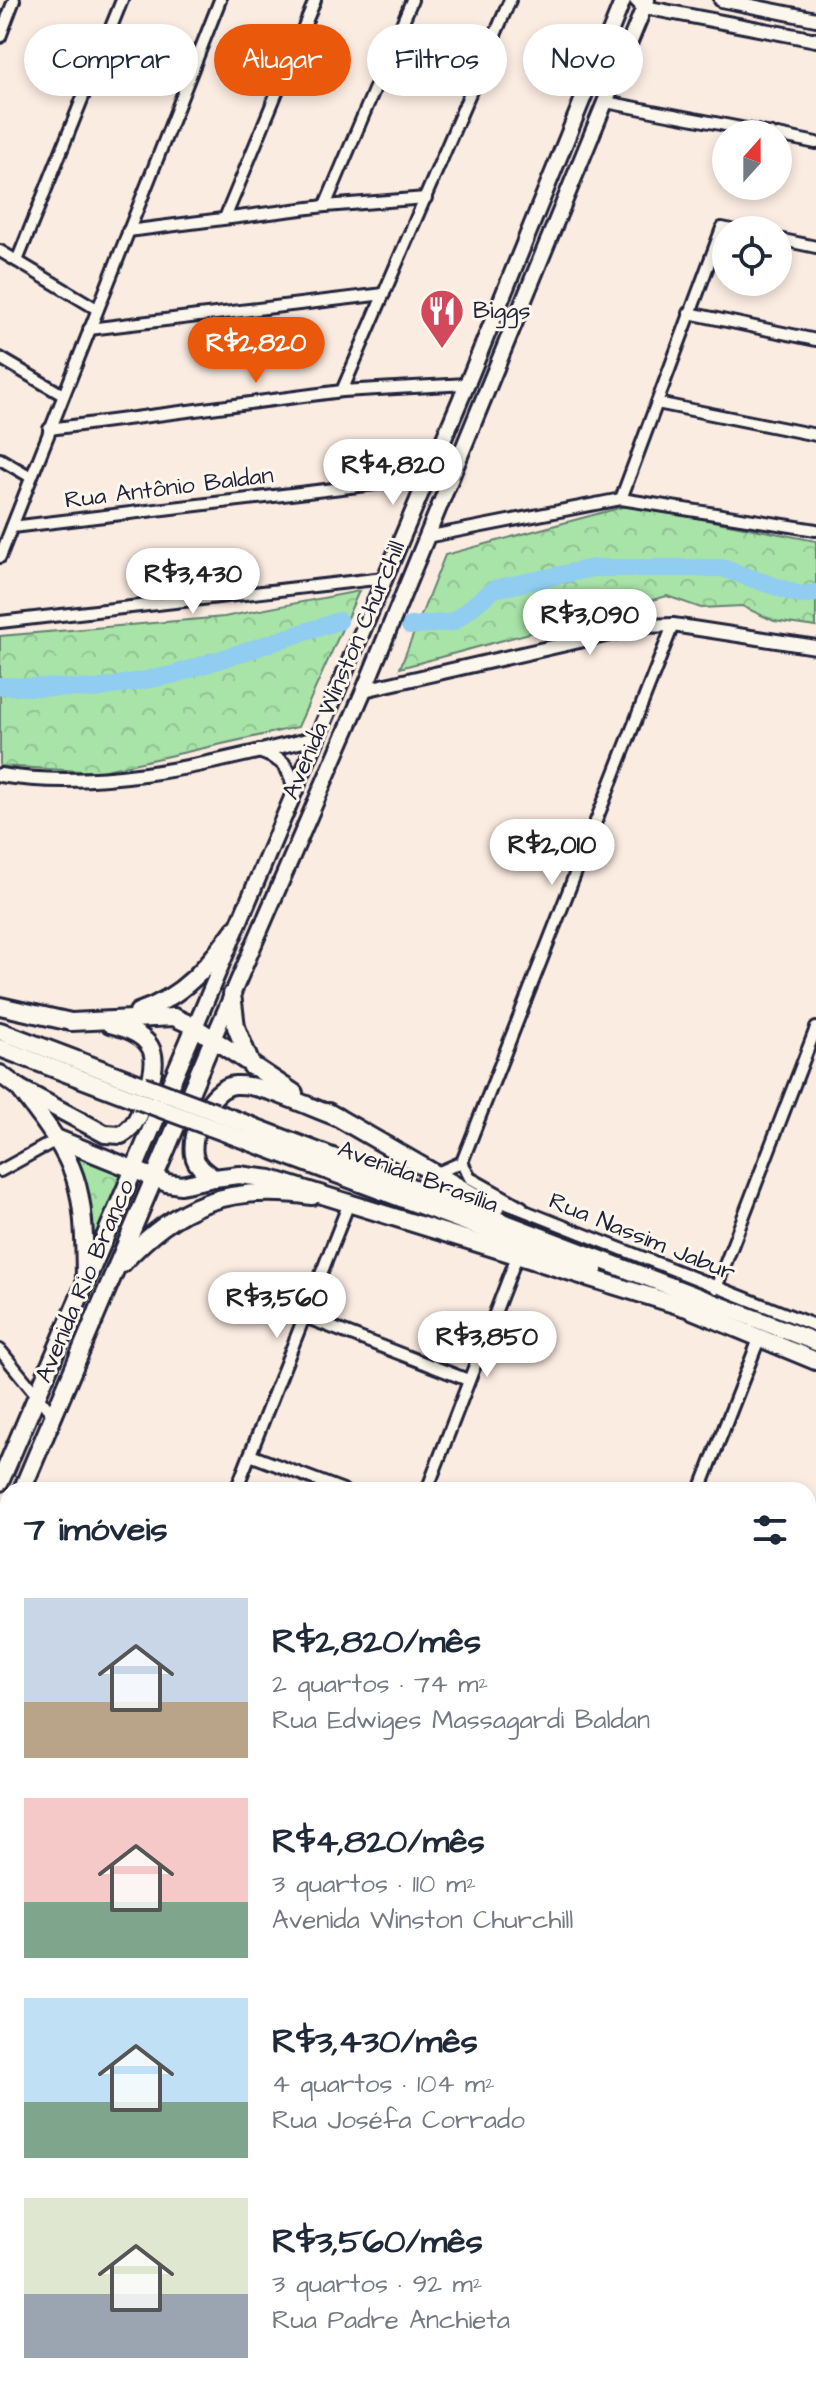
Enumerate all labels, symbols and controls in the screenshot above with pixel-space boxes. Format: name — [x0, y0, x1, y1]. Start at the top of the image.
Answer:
chip: Comprar — [24, 24, 198, 96]
chip: Alugar — [214, 24, 351, 96]
chip: Filtros — [367, 24, 507, 96]
chip: Novo — [523, 24, 643, 96]
north arrow — [712, 120, 792, 200]
map controls — [712, 120, 792, 296]
button: locate — [712, 216, 792, 296]
restaurant icon: Biggs — [418, 287, 466, 350]
place label: Biggs — [473, 294, 531, 329]
pin: R$2,820 — [182, 317, 330, 385]
text: R$2,820 — [206, 325, 306, 361]
pin: R$4,820 — [319, 439, 467, 507]
text: R$4,820 — [341, 447, 445, 483]
street label: Rua Antônio Baldan — [63, 458, 275, 518]
street label: Avenida Winston Churchill — [274, 535, 414, 805]
pin: R$3,430 — [119, 548, 267, 616]
text: R$3,430 — [144, 556, 242, 592]
pin: R$3,090 — [516, 589, 664, 657]
text: R$3,090 — [541, 597, 639, 633]
pin: R$2,010 — [478, 819, 626, 887]
text: R$2,010 — [508, 827, 596, 863]
street label: Avenida Brasília — [333, 1132, 503, 1222]
street label: Avenida Rio Branco — [27, 1174, 143, 1388]
street label: Rua Nassim Jabur — [544, 1184, 740, 1290]
pin: R$3,560 — [203, 1272, 351, 1340]
text: R$3,560 — [226, 1280, 328, 1316]
pin: R$3,850 — [413, 1311, 561, 1379]
text: R$3,850 — [436, 1319, 538, 1355]
text: 7 imóveis — [24, 1506, 168, 1554]
icon: filters — [748, 1508, 792, 1552]
text: R$2,820/mês — [272, 1618, 481, 1666]
icon: home — [88, 1630, 184, 1726]
text: 2 quartos · 74 m² — [272, 1666, 488, 1702]
text: Rua Edwiges Massagardi Baldan — [272, 1702, 650, 1738]
text: R$4,820/mês — [272, 1818, 485, 1866]
icon: home — [88, 1830, 184, 1926]
text: 3 quartos · 110 m² — [272, 1866, 476, 1902]
text: Avenida Winston Churchill — [272, 1902, 573, 1938]
text: R$3,430/mês — [272, 2018, 478, 2066]
icon: home — [88, 2030, 184, 2126]
text: 4 quartos · 104 m² — [272, 2066, 495, 2102]
text: Rua Joséfa Corrado — [272, 2102, 525, 2138]
text: R$3,560/mês — [272, 2218, 483, 2266]
icon: home — [88, 2230, 184, 2326]
text: 3 quartos · 92 m² — [272, 2266, 483, 2302]
text: Rua Padre Anchieta — [272, 2302, 510, 2338]

